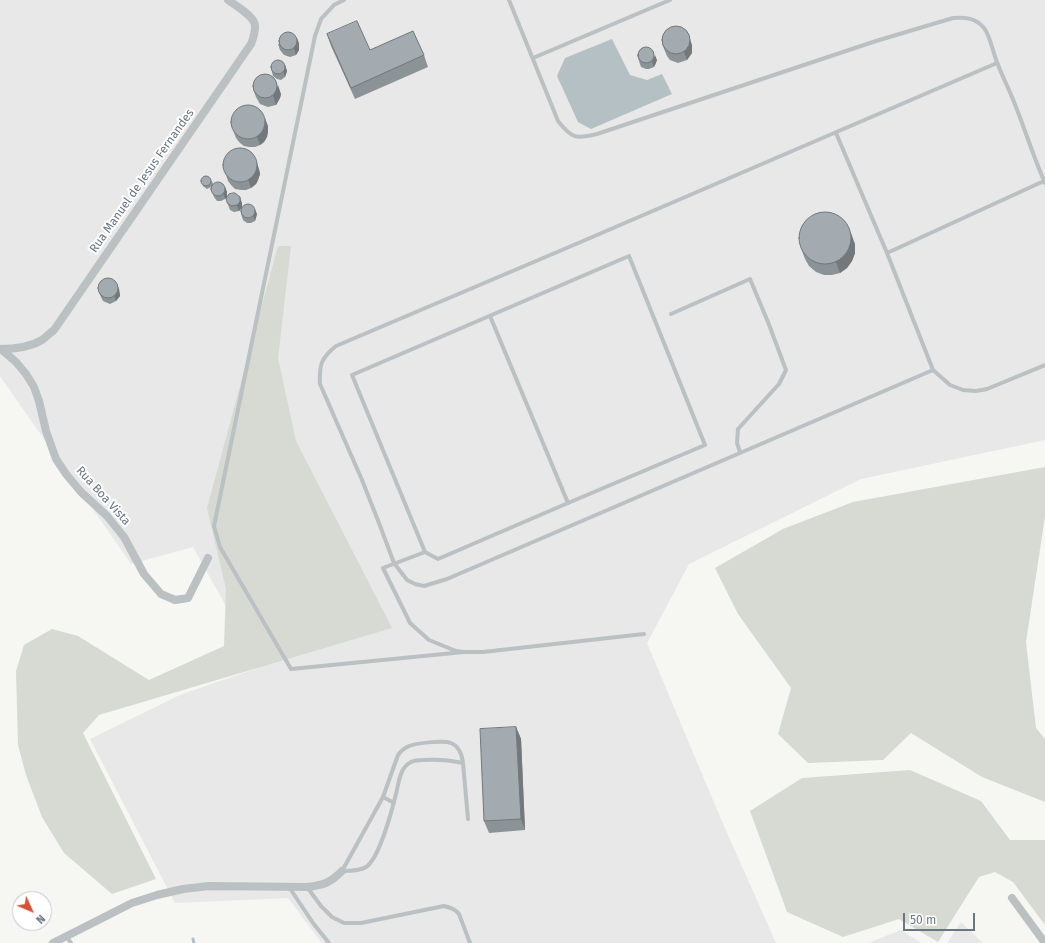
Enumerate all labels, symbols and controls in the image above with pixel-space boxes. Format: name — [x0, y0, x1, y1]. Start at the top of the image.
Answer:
street label: Rua Manuel de Jesus Fernandes — [87, 106, 197, 256]
street label: Rua Boa Vista — [73, 464, 133, 528]
north arrow — [12, 891, 52, 931]
scale bar — [905, 905, 977, 931]
text: N — [33, 912, 47, 926]
text: 50 m — [910, 913, 936, 927]

